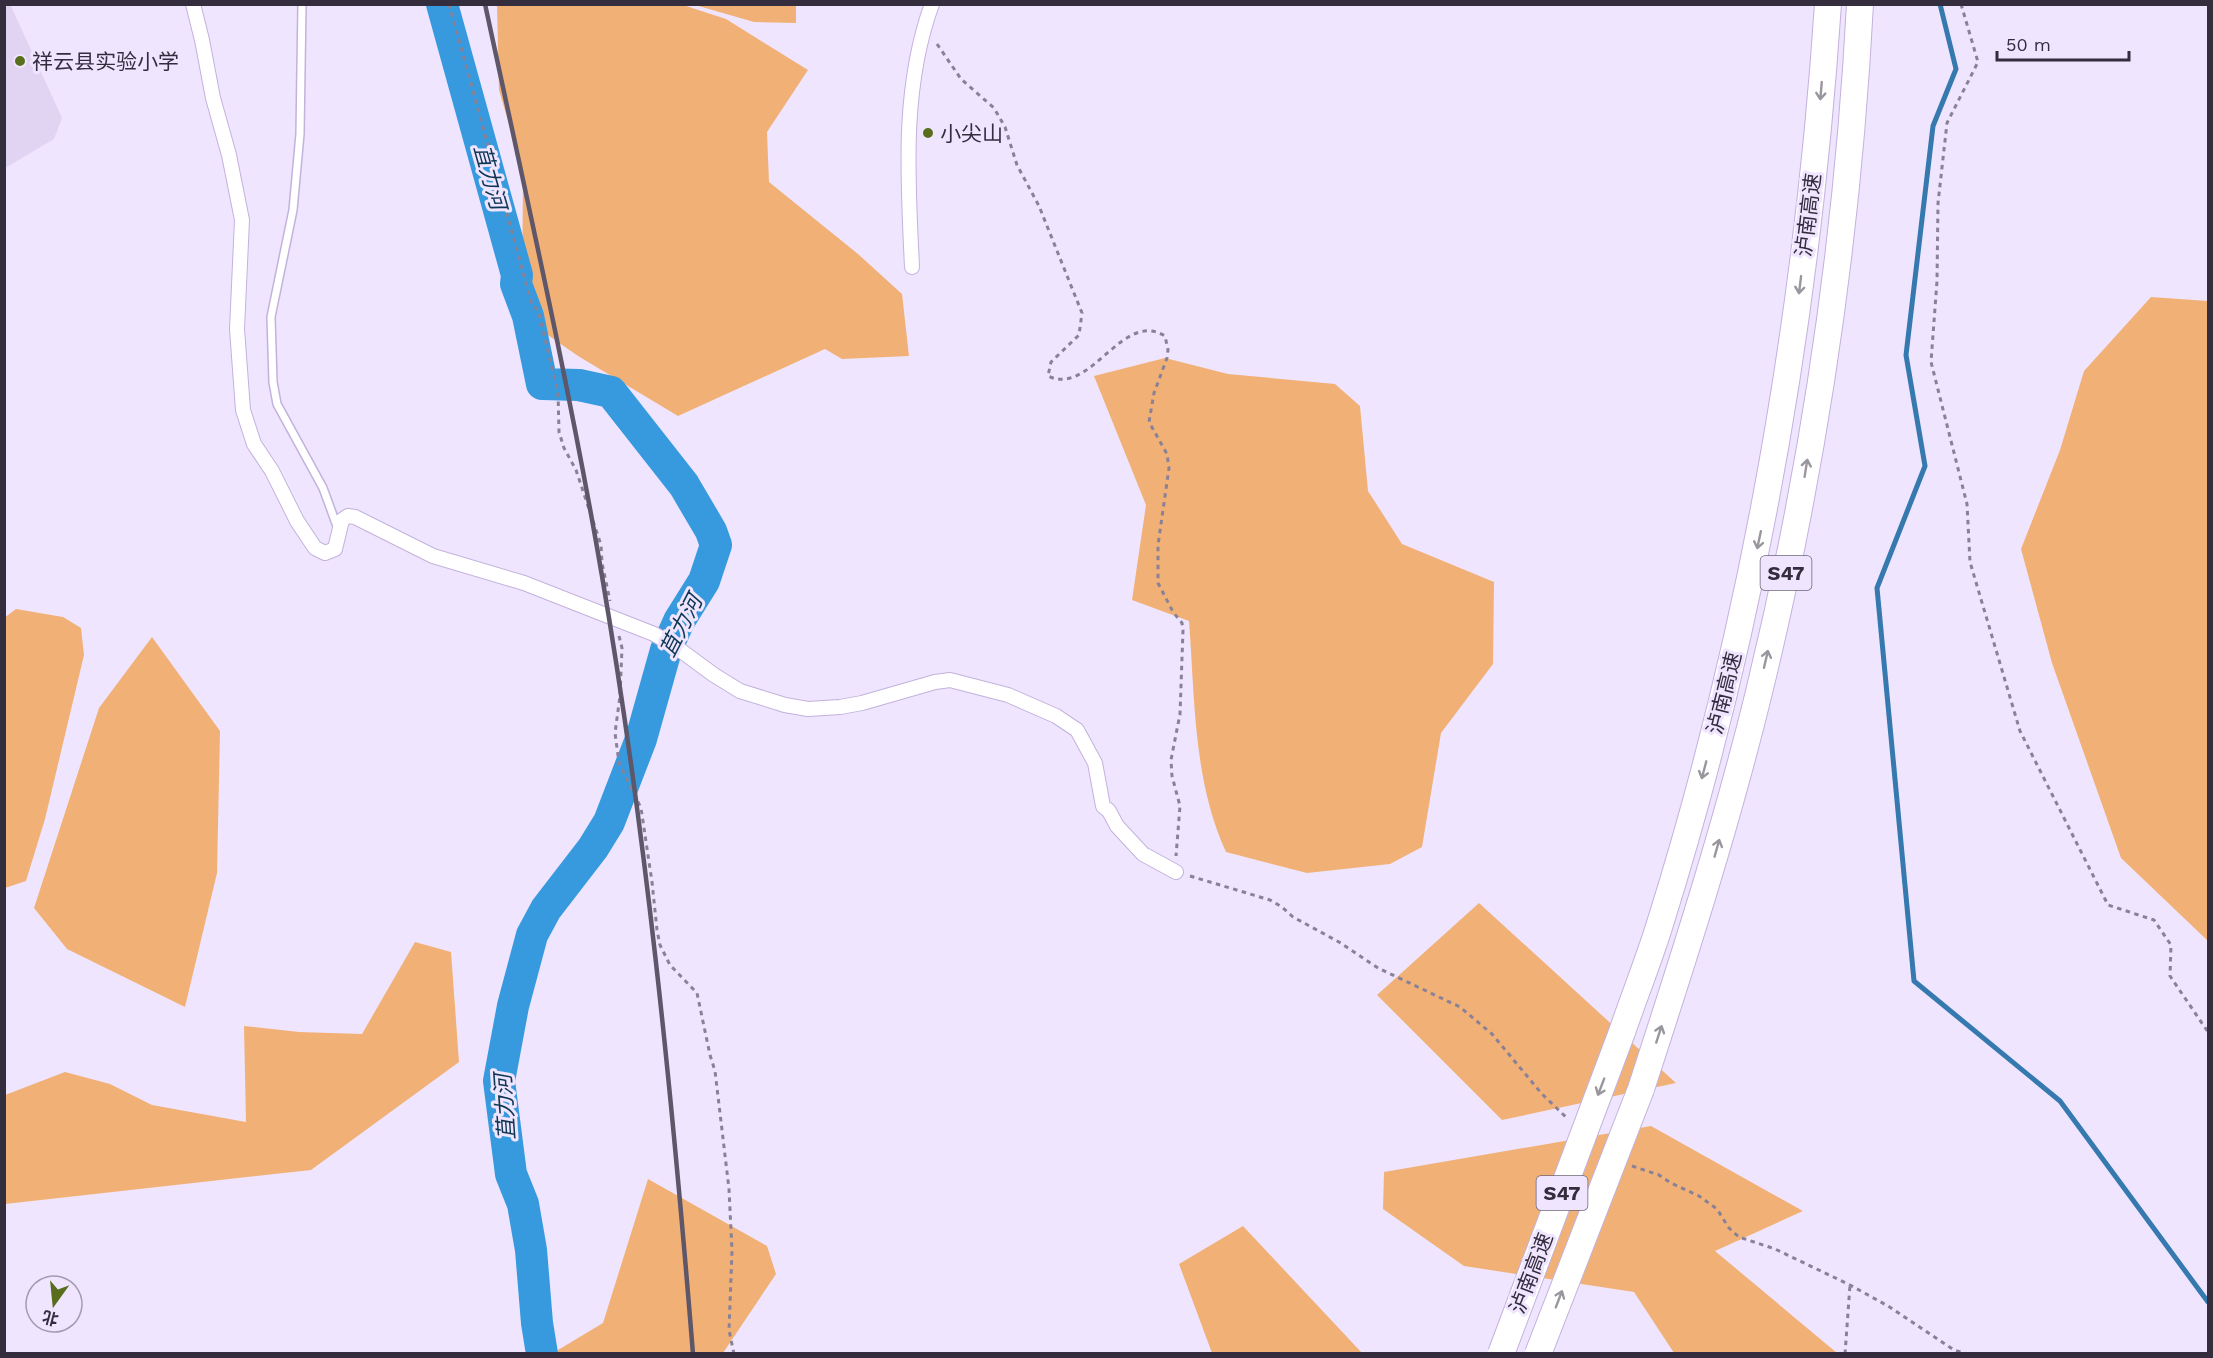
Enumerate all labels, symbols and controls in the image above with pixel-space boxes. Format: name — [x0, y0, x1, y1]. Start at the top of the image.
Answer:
scale bar — [1997, 24, 2129, 62]
text: 50 m — [2006, 34, 2051, 55]
place label: 祥云县实验小学 — [32, 49, 179, 74]
marker: 祥云县实验小学 — [13, 54, 27, 68]
one-way arrow — [1815, 81, 1826, 100]
place label: 小尖山 — [940, 121, 1003, 146]
marker: 小尖山 — [921, 126, 935, 140]
water label: 苴力河 — [469, 142, 512, 216]
street label: 泸南高速 — [1790, 172, 1826, 258]
one-way arrow — [1794, 274, 1805, 294]
one-way arrow — [1800, 459, 1811, 478]
one-way arrow — [1753, 529, 1764, 549]
road number: S47 — [1760, 556, 1812, 590]
water label: 苴力河 — [655, 587, 709, 661]
street label: 泸南高速 — [1702, 649, 1746, 737]
one-way arrow — [1761, 650, 1773, 669]
one-way arrow — [1698, 760, 1710, 779]
one-way arrow — [1712, 839, 1723, 858]
one-way arrow — [1654, 1025, 1665, 1044]
water label: 苴力河 — [490, 1069, 520, 1141]
one-way arrow — [1595, 1077, 1606, 1095]
road number: S47 — [1536, 1176, 1588, 1210]
street label: 泸南高速 — [1504, 1229, 1558, 1317]
north arrow — [24, 1274, 84, 1334]
one-way arrow — [1555, 1290, 1566, 1309]
text: 北 — [40, 1307, 60, 1329]

